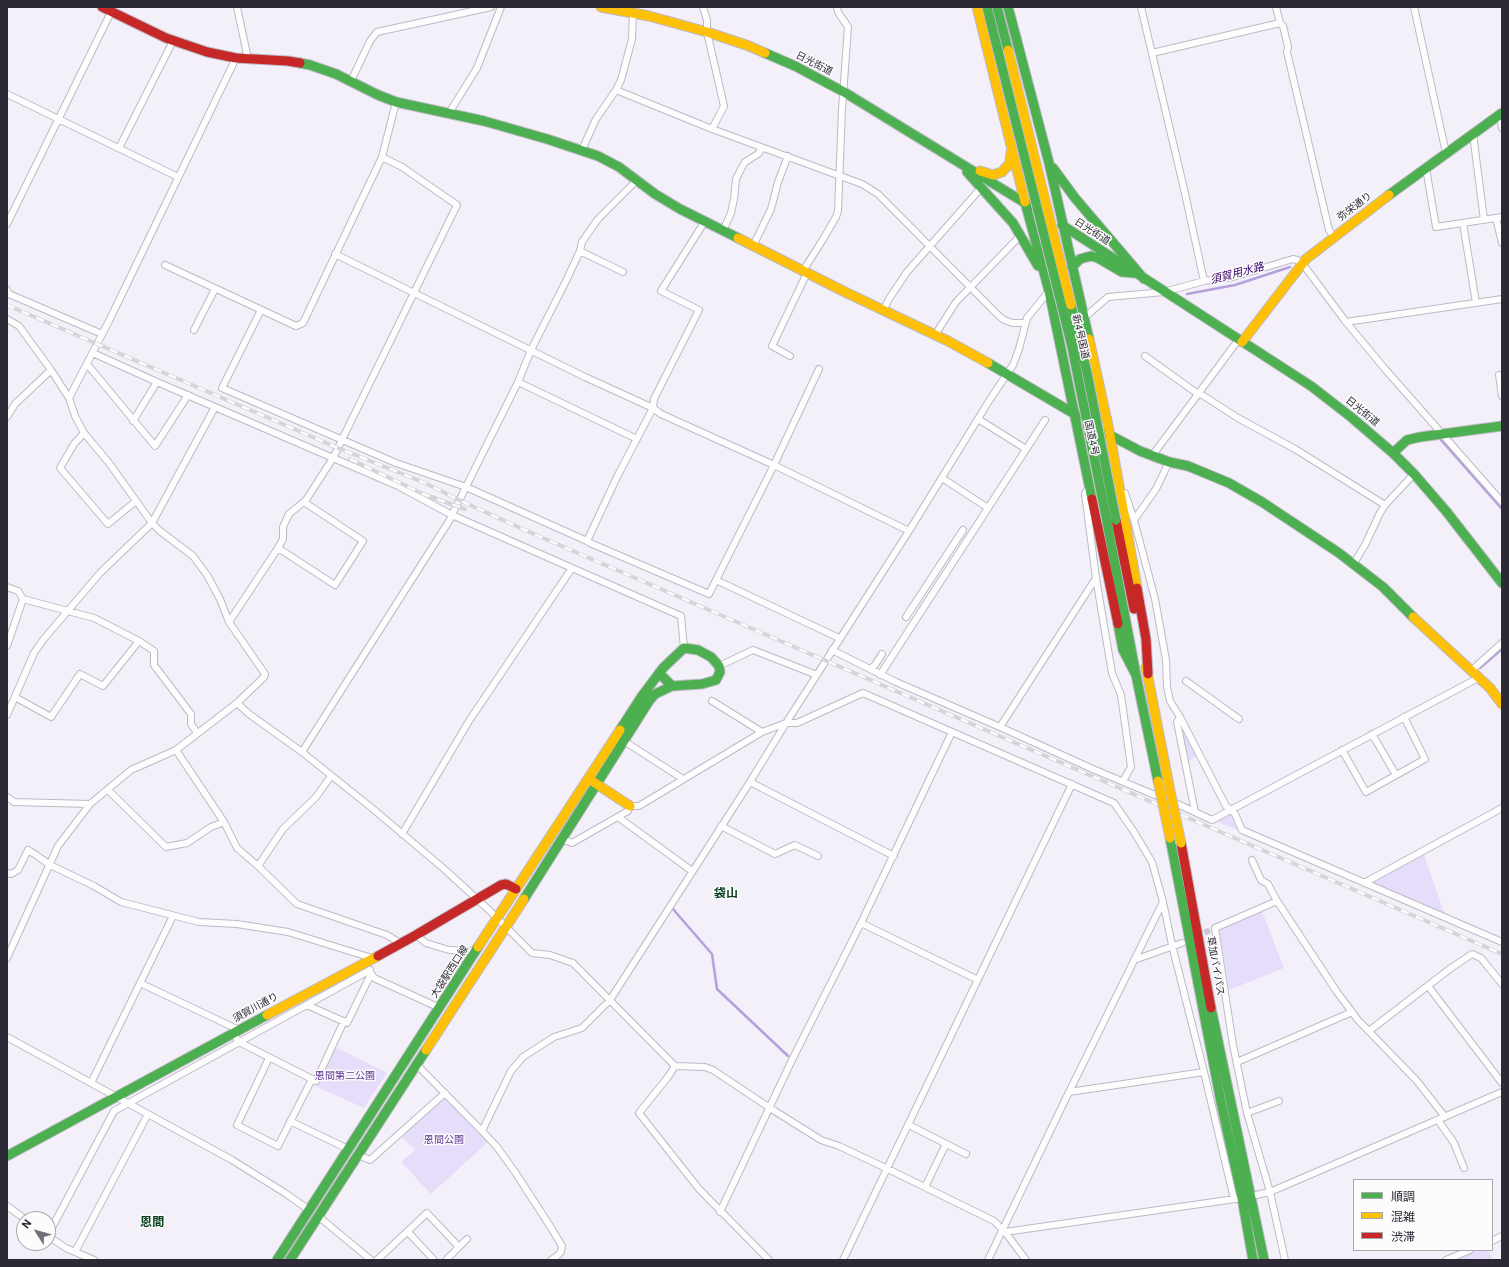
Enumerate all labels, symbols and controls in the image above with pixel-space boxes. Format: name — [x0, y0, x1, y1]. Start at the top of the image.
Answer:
street label: 日光街道 — [793, 50, 835, 78]
street label: 弥栄通り — [1335, 190, 1375, 224]
street label: 日光街道 — [1072, 216, 1112, 248]
water label: 須賀用水路 — [1209, 261, 1265, 287]
street label: 新4号国道 — [1069, 313, 1091, 361]
street label: 日光街道 — [1343, 395, 1381, 429]
street label: 国道4号 — [1081, 419, 1101, 457]
district label: 袋山 — [714, 887, 738, 901]
street label: 草加バイパス — [1204, 935, 1226, 997]
street label: 大袋駅西口線 — [429, 944, 471, 1000]
street label: 須賀川通り — [231, 991, 281, 1025]
park label: 恩間第二公園 — [315, 1070, 375, 1082]
park label: 恩間公園 — [424, 1134, 464, 1146]
legend — [1353, 1179, 1493, 1251]
text: 順調 — [1391, 1190, 1415, 1204]
text: 混雑 — [1391, 1210, 1415, 1224]
north arrow — [16, 1211, 56, 1251]
district label: 恩間 — [140, 1216, 164, 1230]
text: N — [19, 1217, 34, 1231]
text: 渋滞 — [1391, 1230, 1415, 1244]

